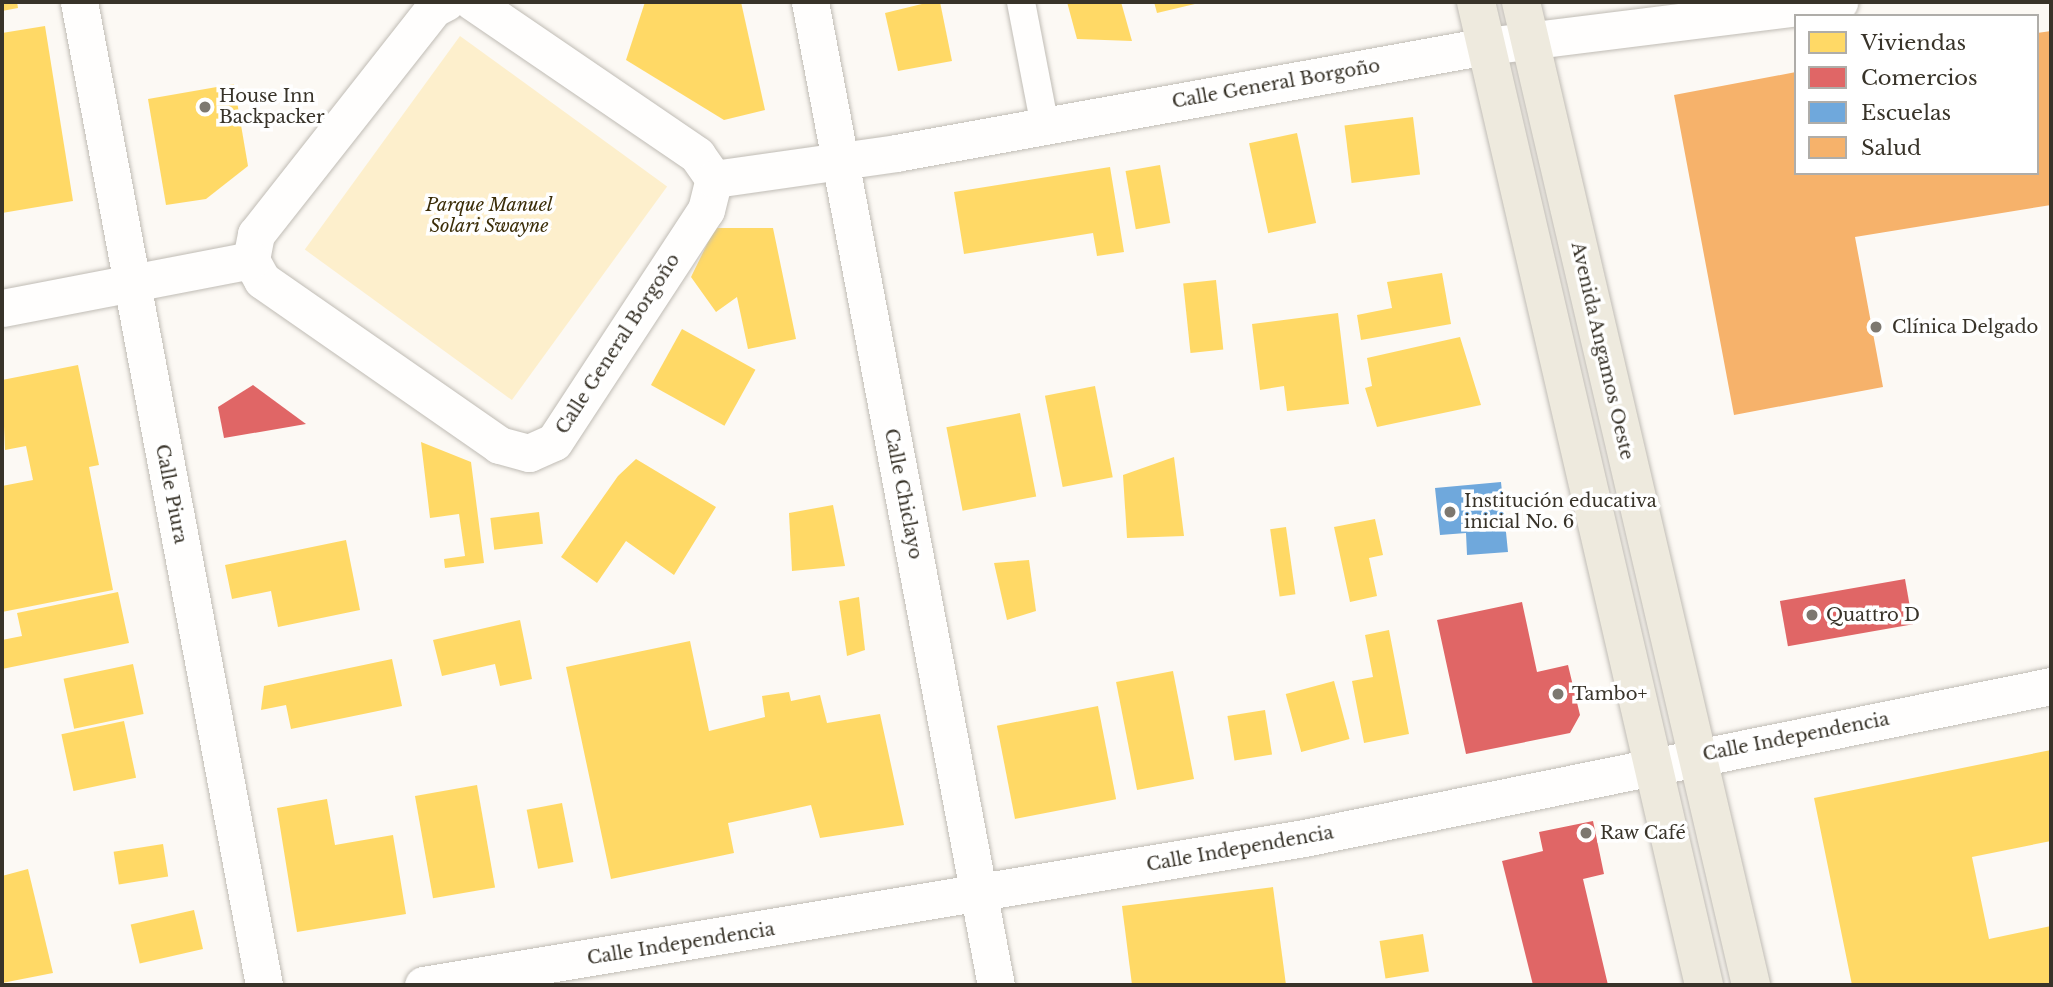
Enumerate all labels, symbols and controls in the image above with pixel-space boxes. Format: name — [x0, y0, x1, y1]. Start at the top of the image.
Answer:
legend — [1794, 14, 2039, 175]
text: Viviendas — [1861, 30, 1966, 56]
street label: Calle General Borgoño — [1170, 55, 1382, 113]
text: Comercios — [1861, 65, 1978, 91]
place label: House Inn Backpacker — [219, 86, 325, 128]
marker: House Inn Backpacker — [197, 99, 213, 115]
text: Escuelas — [1861, 100, 1951, 126]
text: Salud — [1861, 135, 1921, 161]
park label: Parque Manuel Solari Swayne — [425, 195, 553, 238]
street label: Avenida Angamos Oeste — [1566, 240, 1638, 462]
street label: Calle General Borgoño — [552, 250, 684, 438]
place label: Clínica Delgado — [1892, 316, 2039, 338]
marker: Clínica Delgado — [1866, 317, 1886, 337]
street label: Calle Chiclayo — [880, 427, 926, 561]
street label: Calle Piura — [151, 443, 191, 545]
place label: Institución educativa inicial No. 6 — [1464, 491, 1657, 534]
marker: Institución educativa inicial No. 6 — [1442, 504, 1458, 520]
place label: Quattro D — [1826, 604, 1920, 626]
marker: Quattro D — [1804, 607, 1820, 623]
place label: Tambo+ — [1572, 683, 1647, 705]
marker: Tambo+ — [1550, 686, 1566, 702]
street label: Calle Independencia — [1701, 708, 1891, 766]
street label: Calle Independencia — [1145, 822, 1335, 876]
place label: Raw Café — [1600, 822, 1686, 844]
marker: Raw Café — [1578, 825, 1594, 841]
street label: Calle Independencia — [586, 919, 776, 969]

